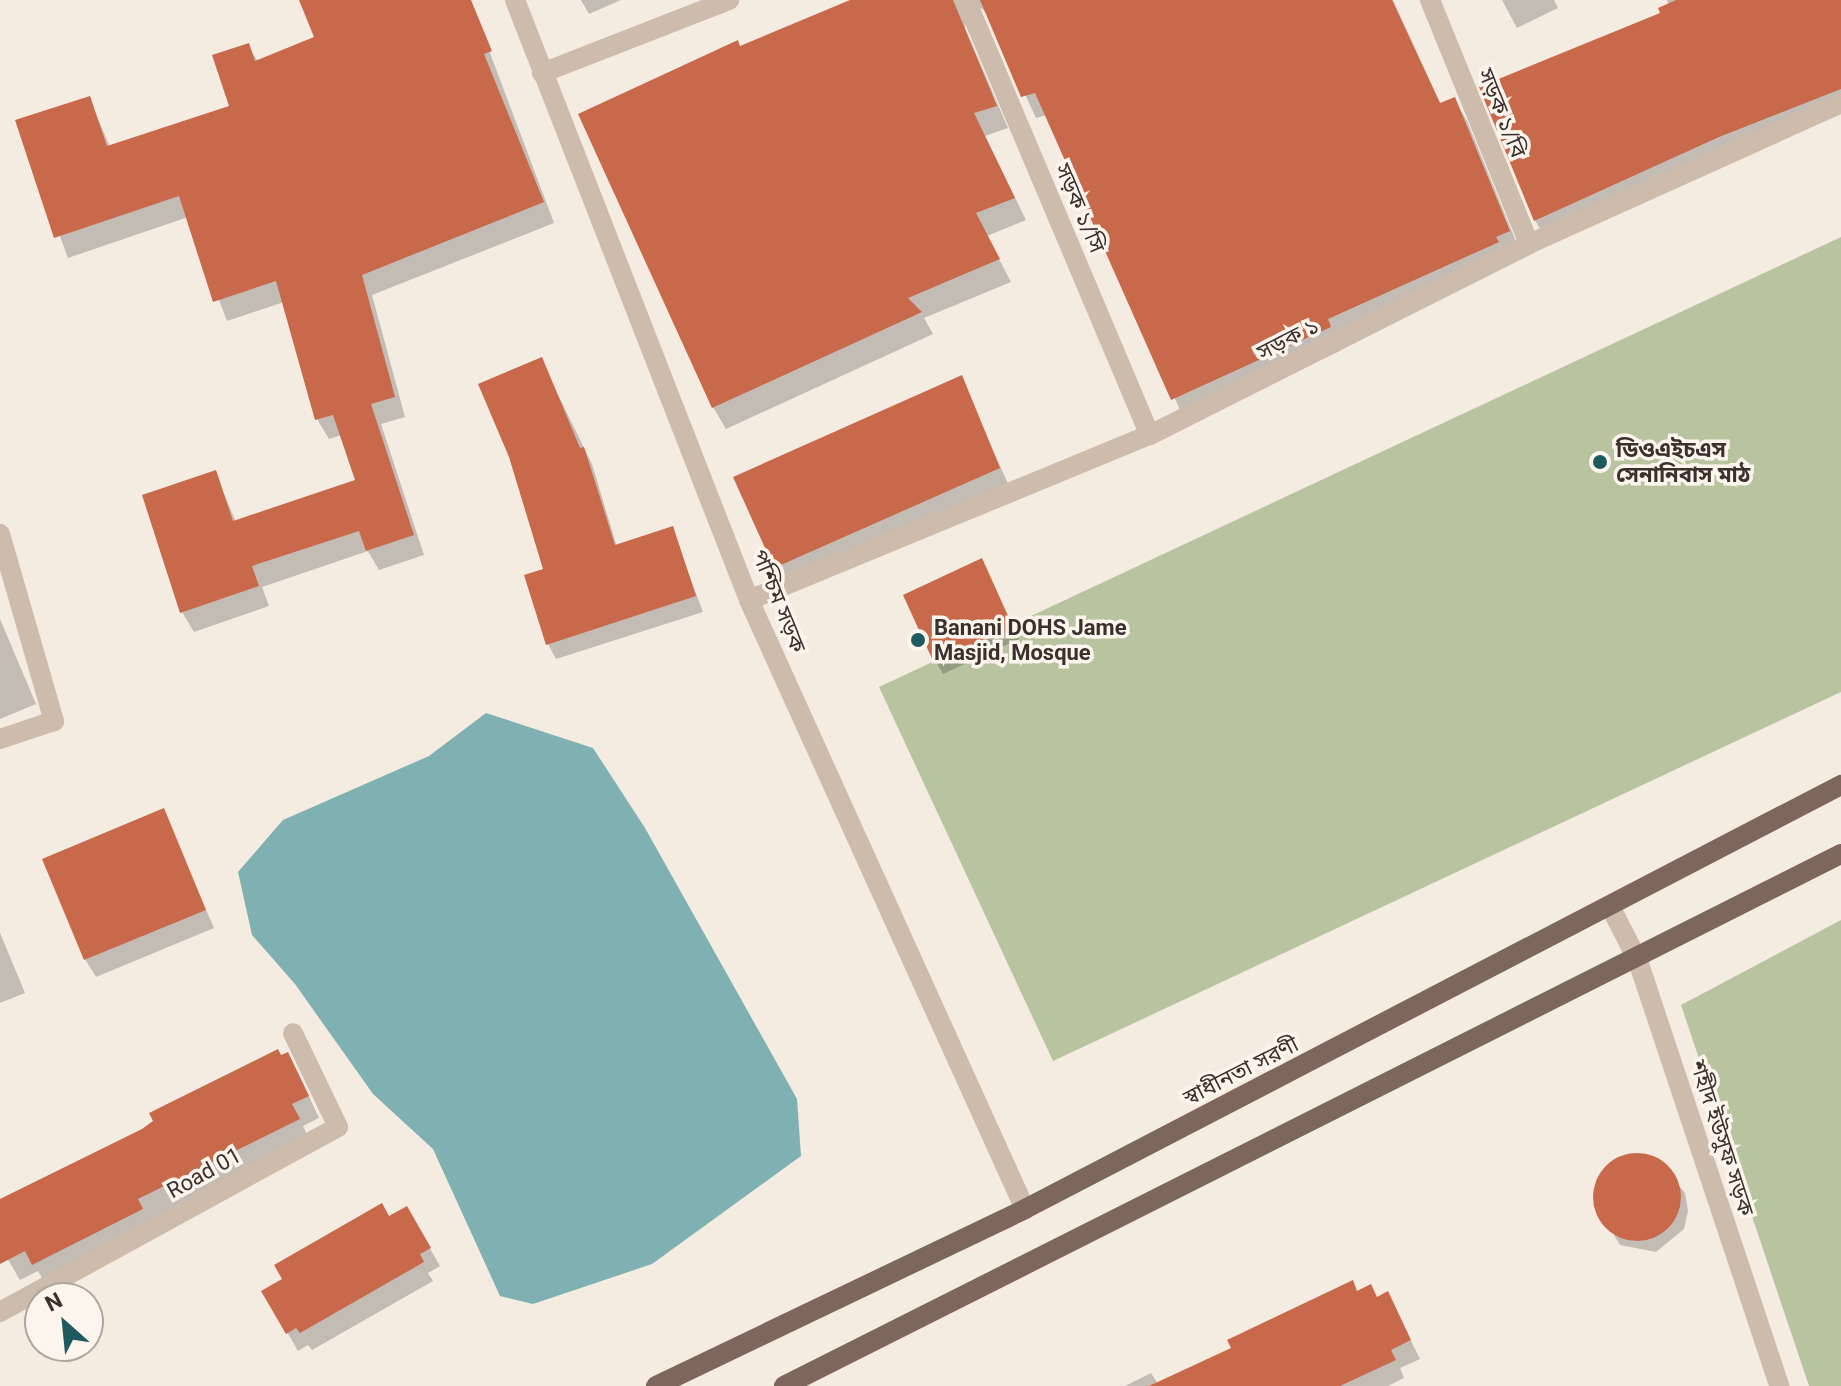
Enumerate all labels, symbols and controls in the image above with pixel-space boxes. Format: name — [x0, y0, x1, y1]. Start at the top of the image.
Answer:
street label: সড়ক ১/বি — [1472, 65, 1532, 161]
street label: সড়ক ১/সি — [1049, 159, 1111, 257]
street label: সড়ক ১ — [1253, 312, 1323, 366]
place label: ডিওএইচএস সেনানিবাস মাঠ — [1616, 436, 1750, 488]
marker: ডিওএইচএস সেনানিবাস মাঠ — [1591, 453, 1609, 471]
street label: পশ্চিম সড়ক — [746, 546, 812, 656]
place label: Banani DOHS Jame Masjid, Mosque — [934, 614, 1127, 666]
marker: Banani DOHS Jame Masjid, Mosque — [909, 631, 927, 649]
street label: স্বাধীনতা সরণী — [1179, 1031, 1303, 1111]
street label: শহীদ ইউসুফ সড়ক — [1684, 1057, 1760, 1219]
street label: Road 01 — [162, 1142, 246, 1204]
north arrow — [24, 1282, 104, 1362]
text: N — [41, 1287, 66, 1317]

